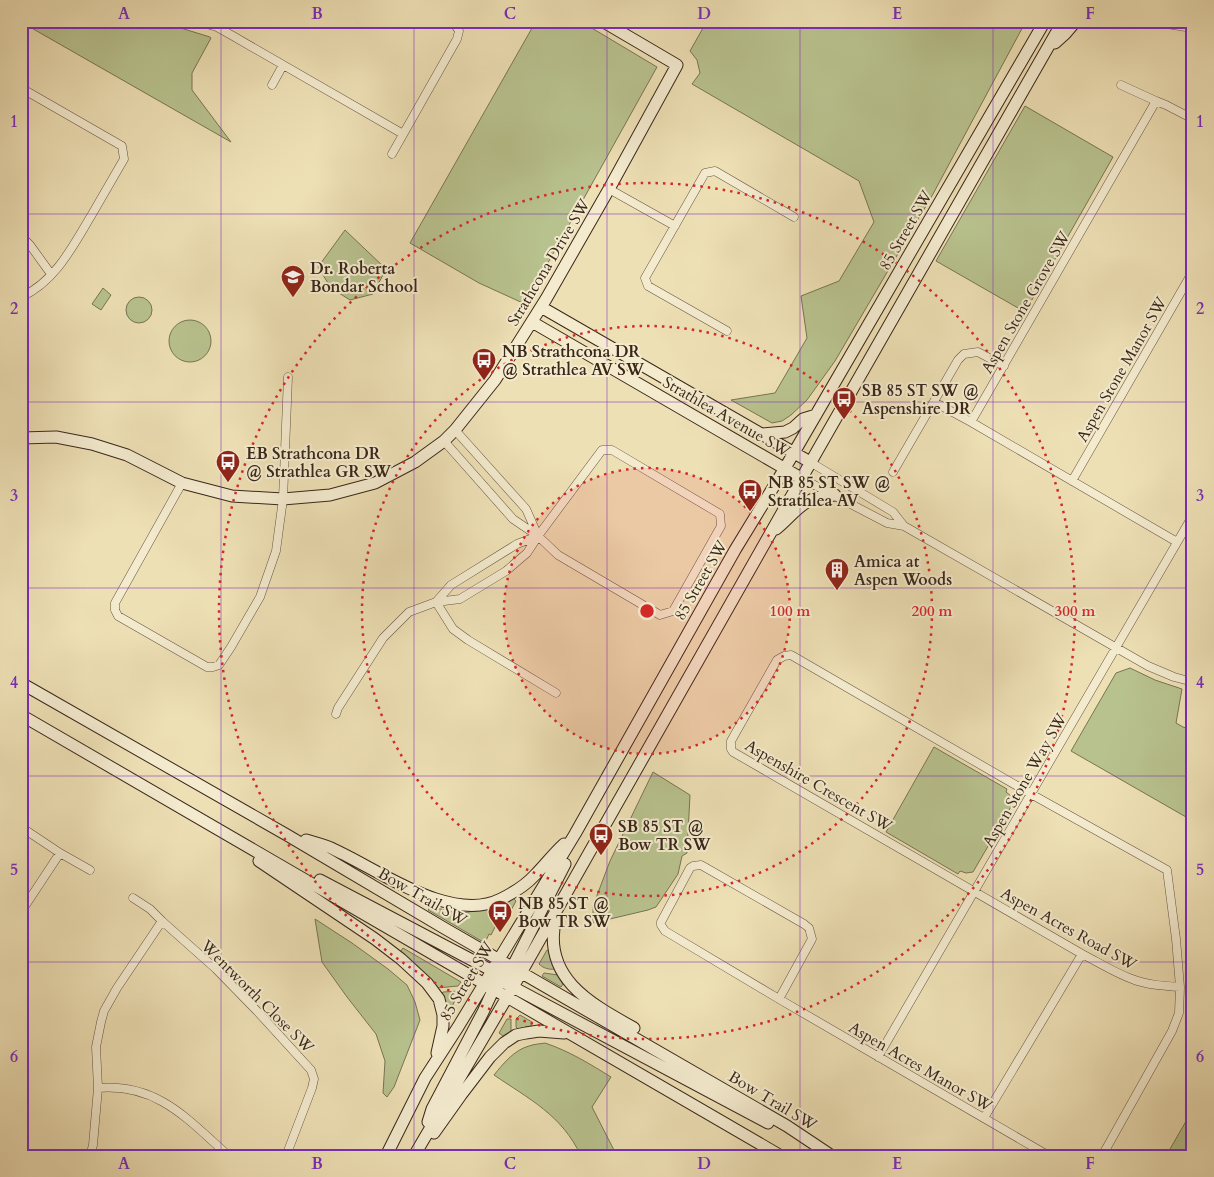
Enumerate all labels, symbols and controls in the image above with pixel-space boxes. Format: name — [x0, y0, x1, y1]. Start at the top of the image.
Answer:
text: A — [118, 3, 130, 25]
text: B — [311, 3, 323, 25]
text: C — [504, 3, 516, 25]
text: D — [697, 3, 711, 25]
text: E — [892, 3, 902, 25]
text: F — [1085, 3, 1095, 25]
text: 1 — [10, 111, 18, 133]
text: 1 — [1196, 111, 1204, 133]
street label: 85 Street SW — [874, 186, 938, 275]
street label: Strathcona Drive SW — [502, 195, 596, 330]
street label: Aspen Stone Grove SW — [976, 227, 1076, 378]
place label: Dr. Roberta Bondar School — [310, 258, 418, 298]
school or university icon: Dr. Roberta Bondar School — [280, 264, 306, 298]
street label: Aspen Stone Manor SW — [1071, 293, 1173, 446]
text: 2 — [10, 298, 18, 320]
text: 2 — [1196, 298, 1204, 320]
place label: NB Strathcona DR @ Strathlea AV SW — [502, 341, 645, 381]
bus stop icon: NB Strathcona DR @ Strathlea AV SW — [471, 347, 497, 381]
street label: Strathlea Avenue SW — [659, 371, 795, 463]
place label: SB 85 ST SW @ Aspenshire DR — [862, 380, 979, 420]
bus stop icon: SB 85 ST SW @ Aspenshire DR — [831, 386, 857, 420]
place label: EB Strathcona DR @ Strathlea GR SW — [246, 443, 392, 483]
bus stop icon: EB Strathcona DR @ Strathlea GR SW — [215, 449, 241, 483]
place label: NB 85 ST SW @ Strathlea AV — [768, 472, 890, 512]
bus stop icon: NB 85 ST SW @ Strathlea AV — [737, 478, 763, 512]
text: 3 — [10, 485, 18, 507]
text: 3 — [1196, 485, 1204, 507]
street label: 85 Street SW — [669, 536, 733, 625]
place label: Amica at Aspen Woods — [854, 551, 952, 591]
building icon: Amica at Aspen Woods — [824, 557, 850, 591]
text: 100 m — [770, 601, 811, 621]
text: 200 m — [912, 601, 953, 621]
text: 300 m — [1055, 601, 1096, 621]
centre of rings — [638, 602, 656, 620]
text: 4 — [10, 672, 18, 694]
text: 4 — [1196, 672, 1204, 694]
street label: Aspen Stone Way SW — [978, 709, 1072, 852]
street label: Aspenshire Crescent SW — [741, 735, 897, 837]
place label: SB 85 ST @ Bow TR SW — [618, 816, 711, 856]
bus stop icon: SB 85 ST @ Bow TR SW — [588, 822, 614, 856]
text: 5 — [10, 859, 18, 881]
text: 5 — [1196, 859, 1204, 881]
street label: Bow Trail SW — [374, 862, 471, 931]
street label: Aspen Acres Road SW — [996, 882, 1141, 976]
place label: NB 85 ST @ Bow TR SW — [518, 893, 611, 933]
bus stop icon: NB 85 ST @ Bow TR SW — [487, 899, 513, 933]
street label: Wentworth Close SW — [195, 934, 319, 1058]
street label: 85 Street SW — [434, 937, 499, 1025]
street label: Aspen Acres Manor SW — [844, 1017, 997, 1117]
text: 6 — [10, 1046, 18, 1068]
text: 6 — [1196, 1046, 1204, 1068]
street label: Bow Trail SW — [724, 1066, 821, 1136]
text: A — [118, 1153, 130, 1175]
text: B — [311, 1153, 323, 1175]
text: C — [504, 1153, 516, 1175]
text: D — [697, 1153, 711, 1175]
text: E — [892, 1153, 902, 1175]
text: F — [1085, 1153, 1095, 1175]

